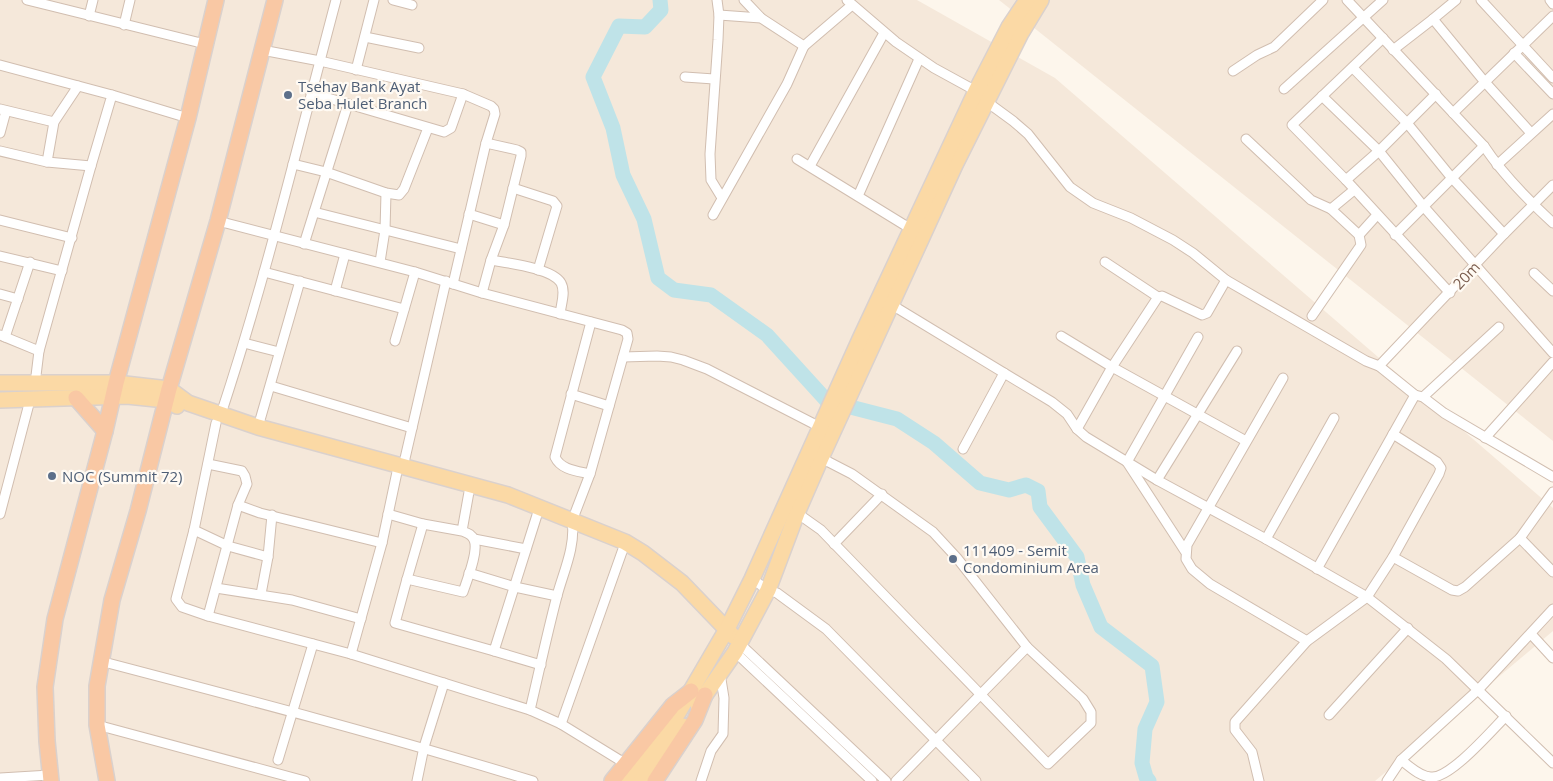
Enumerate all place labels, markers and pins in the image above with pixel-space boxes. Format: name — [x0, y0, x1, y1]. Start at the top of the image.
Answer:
place label: Tsehay Bank Ayat Seba Hulet Branch — [298, 76, 428, 113]
marker: Tsehay Bank Ayat Seba Hulet Branch — [282, 89, 294, 101]
place label: NOC (Summit 72) — [62, 466, 183, 486]
marker: NOC (Summit 72) — [46, 470, 58, 482]
place label: 111409 - Semit Condominium Area — [963, 540, 1099, 577]
marker: 111409 - Semit Condominium Area — [947, 553, 959, 565]

